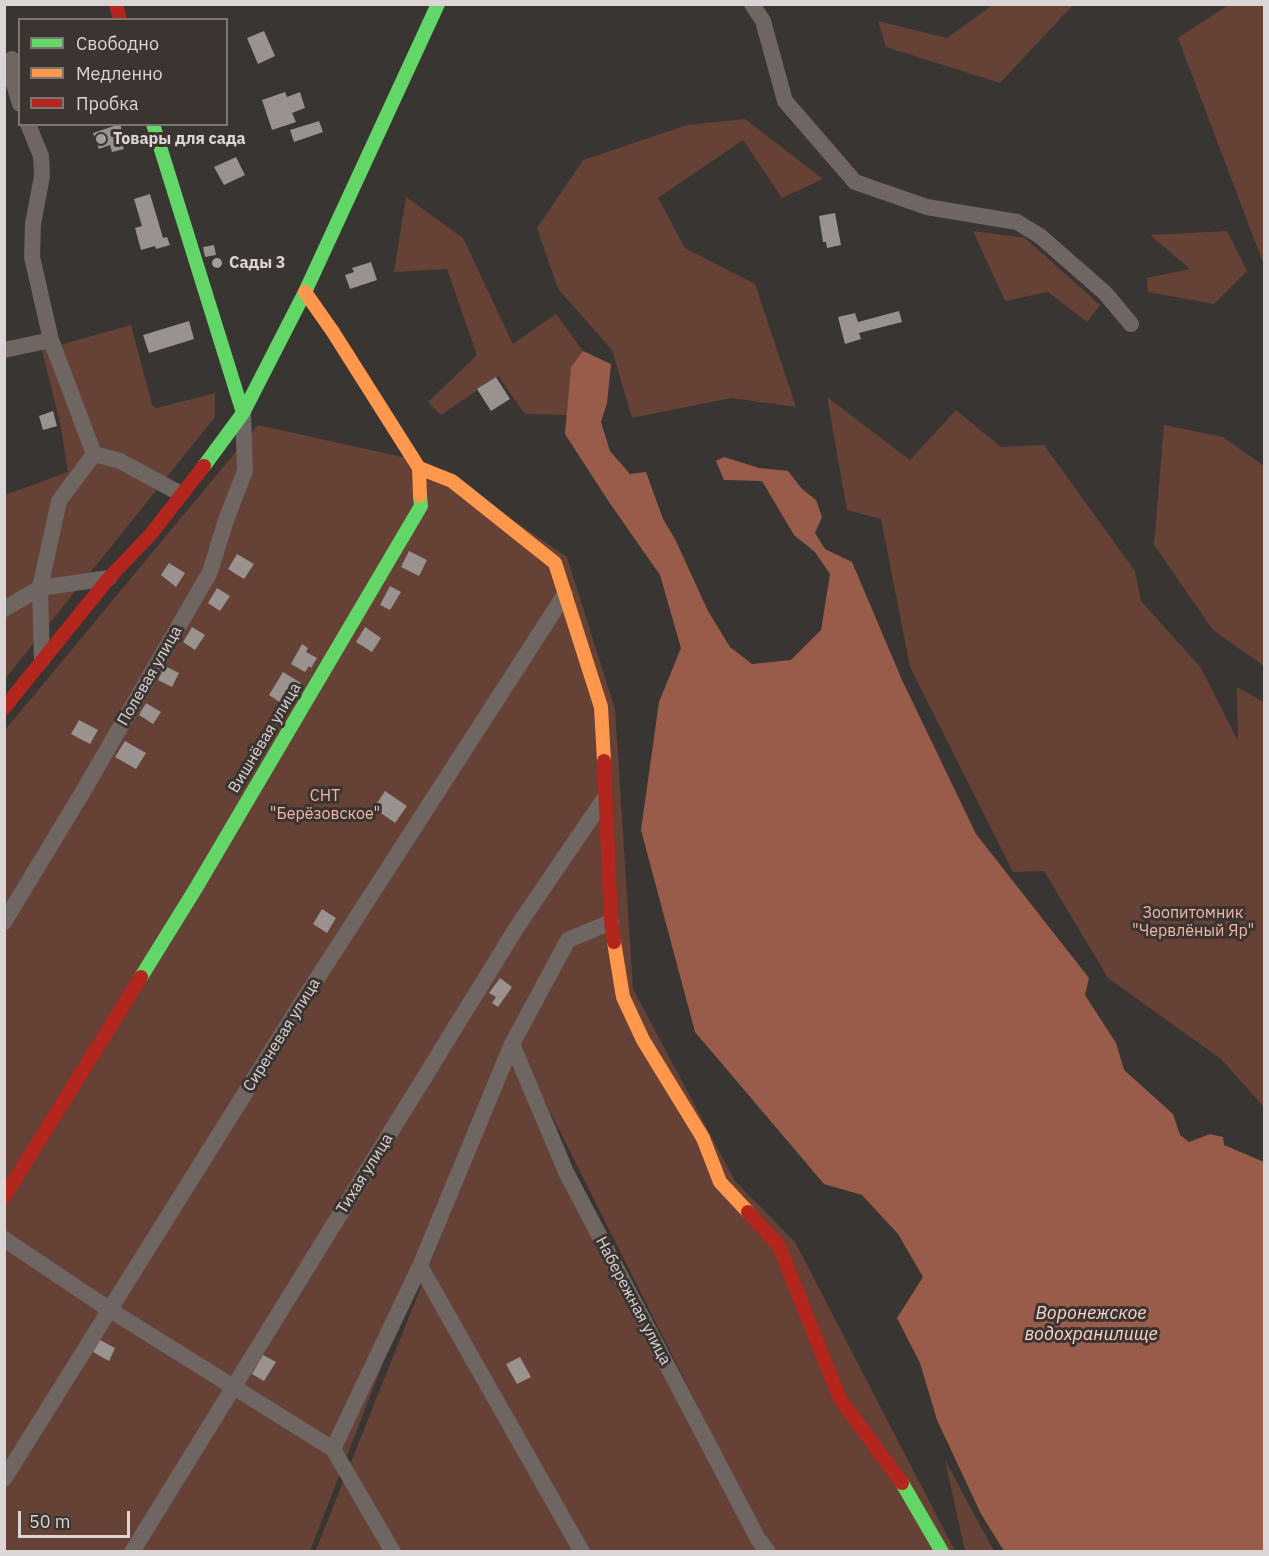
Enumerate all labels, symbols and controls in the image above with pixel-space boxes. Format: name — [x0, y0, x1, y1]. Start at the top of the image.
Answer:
legend — [18, 18, 228, 126]
text: Свободно — [76, 32, 159, 55]
text: Медленно — [76, 62, 163, 85]
text: Пробка — [76, 92, 139, 115]
place label: Товары для сада — [113, 129, 246, 149]
marker: Товары для сада — [94, 132, 108, 146]
place label: Сады 3 — [229, 253, 285, 273]
marker: Сады 3 — [210, 256, 224, 270]
street label: Полевая улица — [114, 623, 186, 729]
street label: Вишнёвая улица — [225, 680, 305, 796]
park label: СНТ "Берёзовское" — [270, 786, 380, 824]
park label: Зоопитомник "Червлёный Яр" — [1132, 903, 1254, 941]
street label: Сиреневая улица — [240, 975, 324, 1095]
street label: Тихая улица — [333, 1130, 397, 1218]
street label: Набережная улица — [591, 1234, 675, 1368]
water label: Воронежское водохранилище — [1024, 1303, 1158, 1346]
scale bar — [21, 1499, 134, 1537]
text: 50 m — [29, 1510, 71, 1533]

